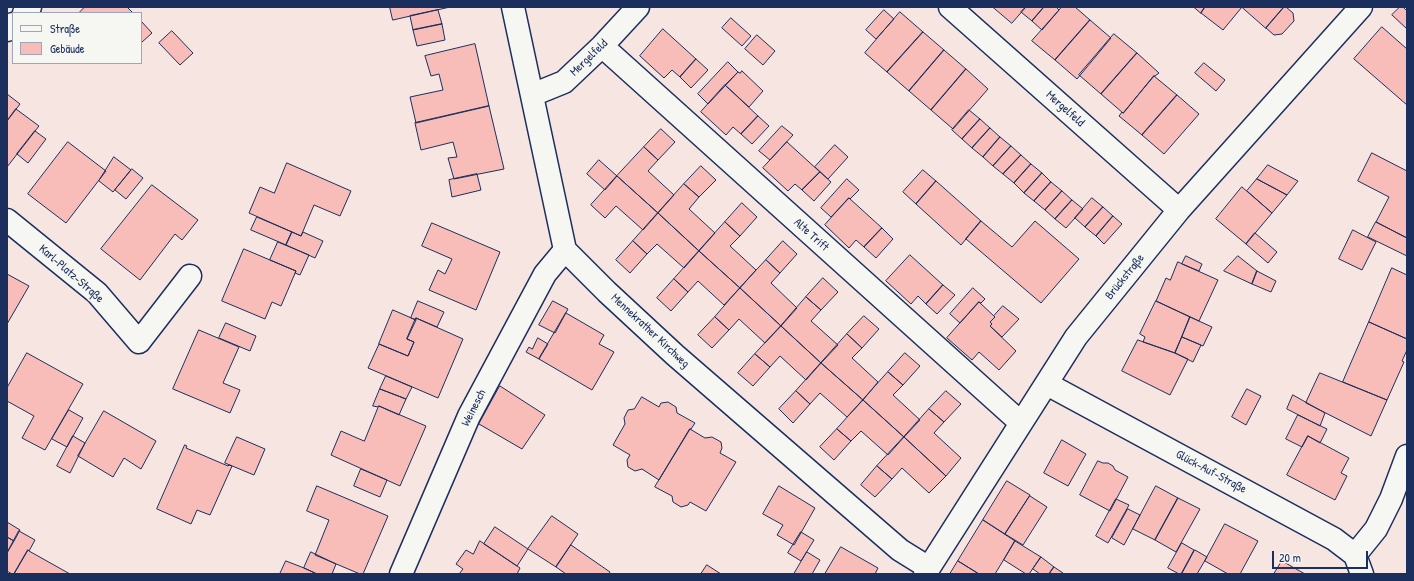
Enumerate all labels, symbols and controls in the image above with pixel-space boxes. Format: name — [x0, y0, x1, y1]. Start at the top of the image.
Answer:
legend — [12, 12, 142, 64]
text: Straße — [50, 20, 80, 37]
street label: Mergelfeld — [567, 37, 611, 79]
text: Gebäude — [50, 40, 84, 57]
street label: Mergelfeld — [1043, 88, 1087, 130]
street label: Alte Trift — [791, 216, 831, 254]
street label: Karl-Platz-Straße — [36, 242, 106, 306]
street label: Brückstraße — [1102, 251, 1148, 303]
street label: Mennekrather Kirchweg — [608, 291, 692, 371]
street label: Weinesch — [459, 387, 489, 429]
street label: Glück-Auf-Straße — [1173, 447, 1249, 497]
scale bar — [1274, 543, 1370, 569]
text: 20 m — [1279, 549, 1301, 566]

